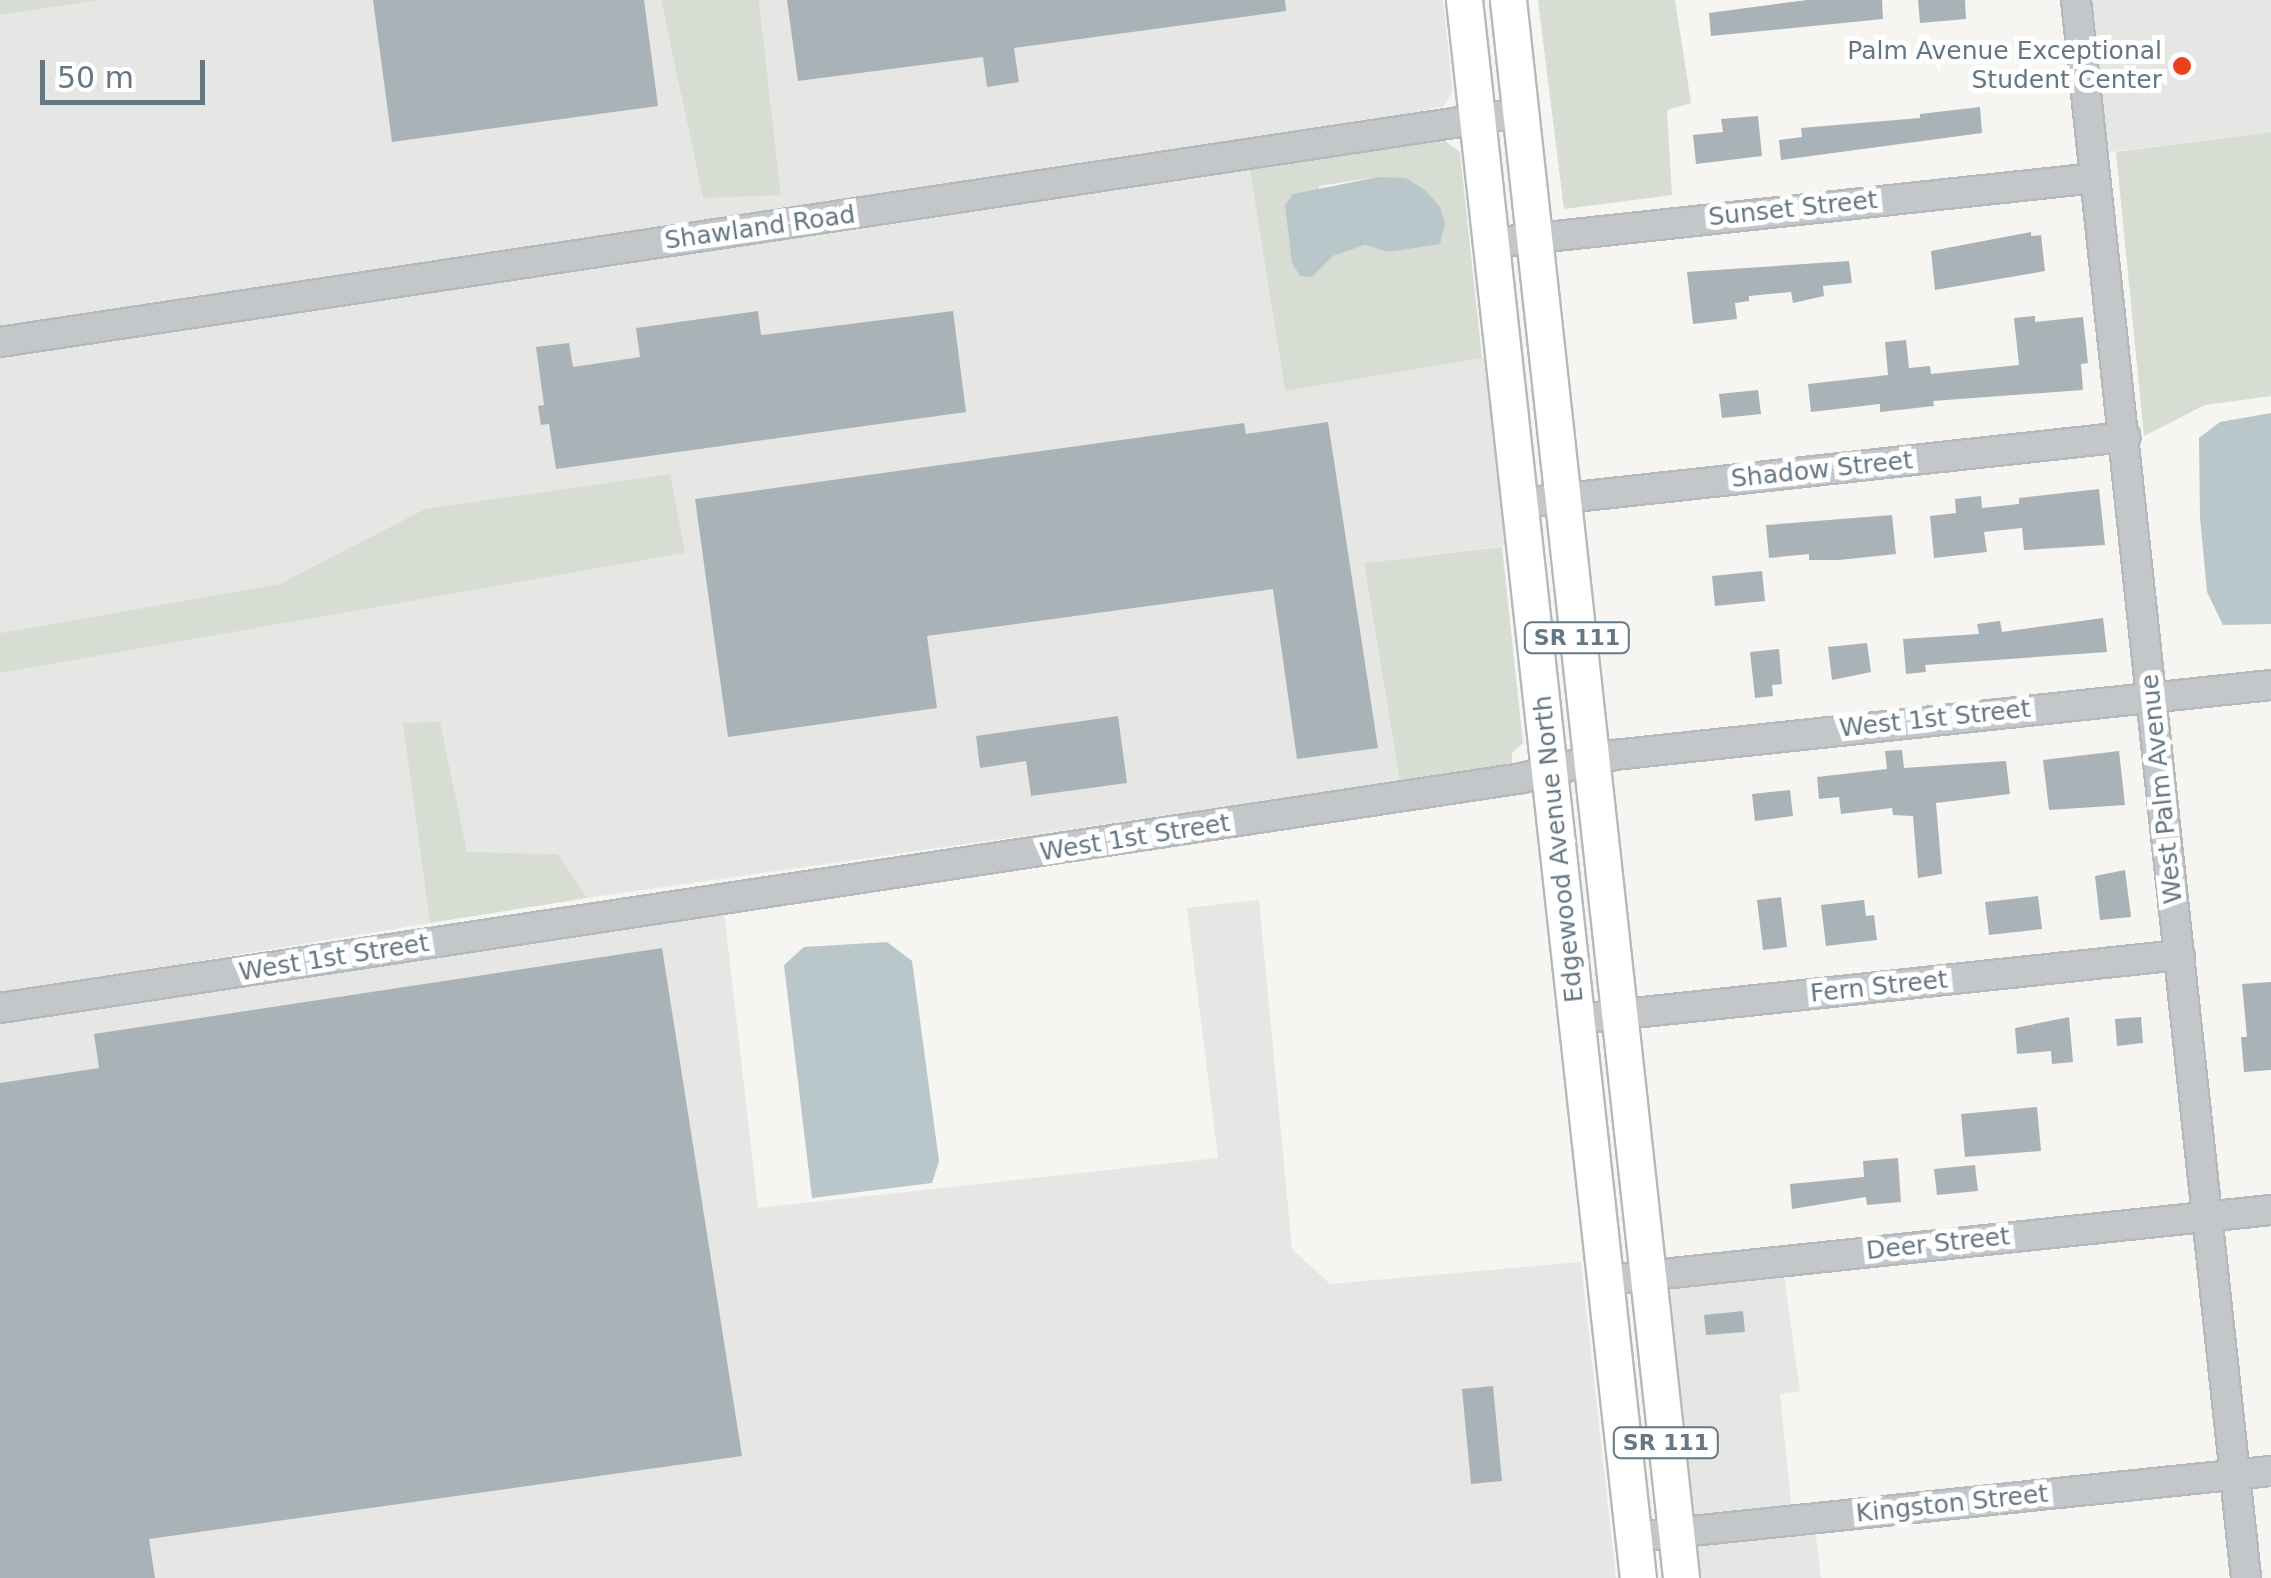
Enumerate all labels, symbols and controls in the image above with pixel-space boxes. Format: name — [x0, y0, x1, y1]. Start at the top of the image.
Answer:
place label: Palm Avenue Exceptional Student Center — [1847, 37, 2162, 96]
scale bar — [45, 40, 210, 102]
marker: Palm Avenue Exceptional Student Center — [2171, 55, 2193, 77]
text: 50 m — [57, 60, 134, 95]
street label: Sunset Street — [1707, 185, 1879, 233]
street label: Shawland Road — [663, 200, 857, 256]
street label: Shadow Street — [1730, 446, 1914, 494]
road number: SR 111 — [1522, 621, 1632, 655]
street label: West Palm Avenue — [2135, 673, 2189, 905]
street label: Edgewood Avenue North — [1528, 694, 1590, 1004]
street label: West 1st Street — [1838, 694, 2032, 744]
street label: West 1st Street — [1038, 808, 1232, 868]
street label: West 1st Street — [237, 928, 431, 988]
street label: Fern Street — [1809, 965, 1949, 1009]
street label: Deer Street — [1865, 1222, 2011, 1266]
road number: SR 111 — [1611, 1426, 1721, 1460]
street label: Kingston Street — [1854, 1479, 2050, 1529]

